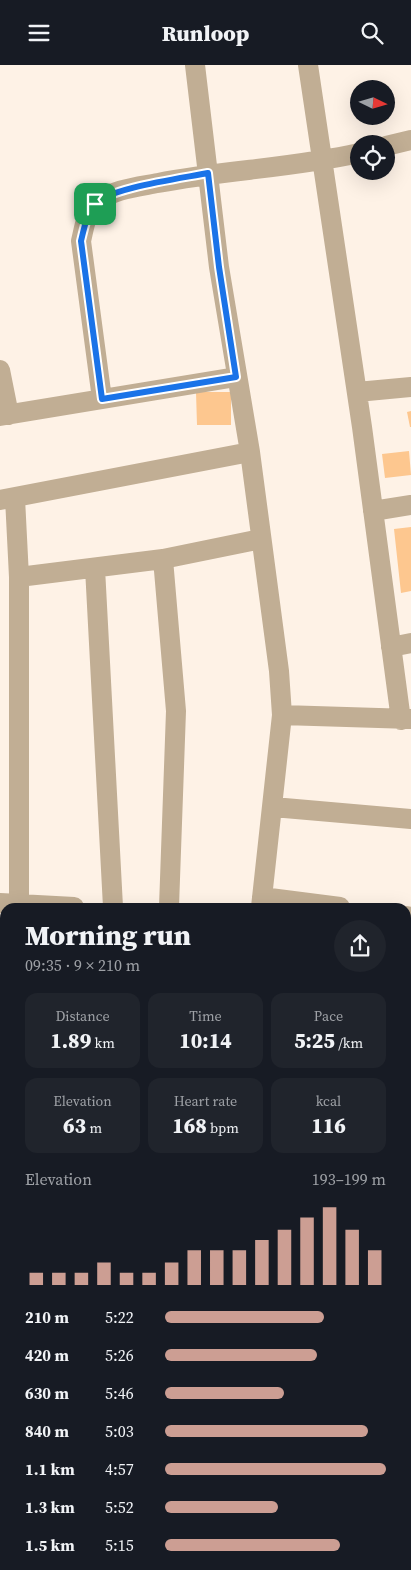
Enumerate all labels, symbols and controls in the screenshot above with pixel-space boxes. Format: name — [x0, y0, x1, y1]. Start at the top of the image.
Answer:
text: Runloop — [162, 18, 249, 48]
icon: menu — [25, 19, 53, 47]
icon: search — [358, 19, 386, 47]
north arrow — [350, 80, 395, 125]
map controls — [350, 80, 395, 180]
button: locate — [350, 135, 395, 180]
pin — [74, 183, 116, 225]
icon: arrive — [81, 190, 109, 218]
text: Morning run — [25, 916, 191, 954]
button: share — [334, 920, 386, 972]
text: 09:35 · 9 × 210 m — [25, 954, 140, 976]
text: Distance — [55, 1006, 110, 1026]
text: Time — [189, 1006, 222, 1026]
text: Pace — [314, 1006, 343, 1026]
text: 1.89 — [50, 1026, 91, 1055]
text: 10:14 — [179, 1026, 232, 1055]
text: 5:25 — [294, 1026, 335, 1055]
text: km — [91, 1033, 115, 1053]
text: /km — [335, 1033, 363, 1053]
text: Elevation — [53, 1091, 112, 1111]
text: Heart rate — [174, 1091, 237, 1111]
text: kcal — [316, 1091, 341, 1111]
text: 63 — [63, 1111, 86, 1140]
text: 168 — [172, 1111, 207, 1140]
text: 116 — [311, 1111, 346, 1140]
text: m — [86, 1118, 102, 1138]
text: bpm — [207, 1118, 239, 1138]
text: Elevation — [25, 1168, 92, 1190]
text: 193–199 m — [312, 1168, 386, 1190]
text: 210 m — [25, 1306, 69, 1328]
text: 5:22 — [105, 1306, 134, 1328]
text: 420 m — [25, 1344, 69, 1366]
text: 5:26 — [105, 1344, 134, 1366]
text: 630 m — [25, 1382, 69, 1404]
text: 5:46 — [105, 1382, 134, 1404]
text: 840 m — [25, 1420, 69, 1442]
text: 5:03 — [105, 1420, 134, 1442]
text: 1.1 km — [25, 1458, 75, 1480]
text: 4:57 — [105, 1458, 134, 1480]
text: 1.3 km — [25, 1496, 75, 1518]
text: 5:52 — [105, 1496, 134, 1518]
text: 1.5 km — [25, 1534, 75, 1556]
text: 5:15 — [105, 1534, 134, 1556]

